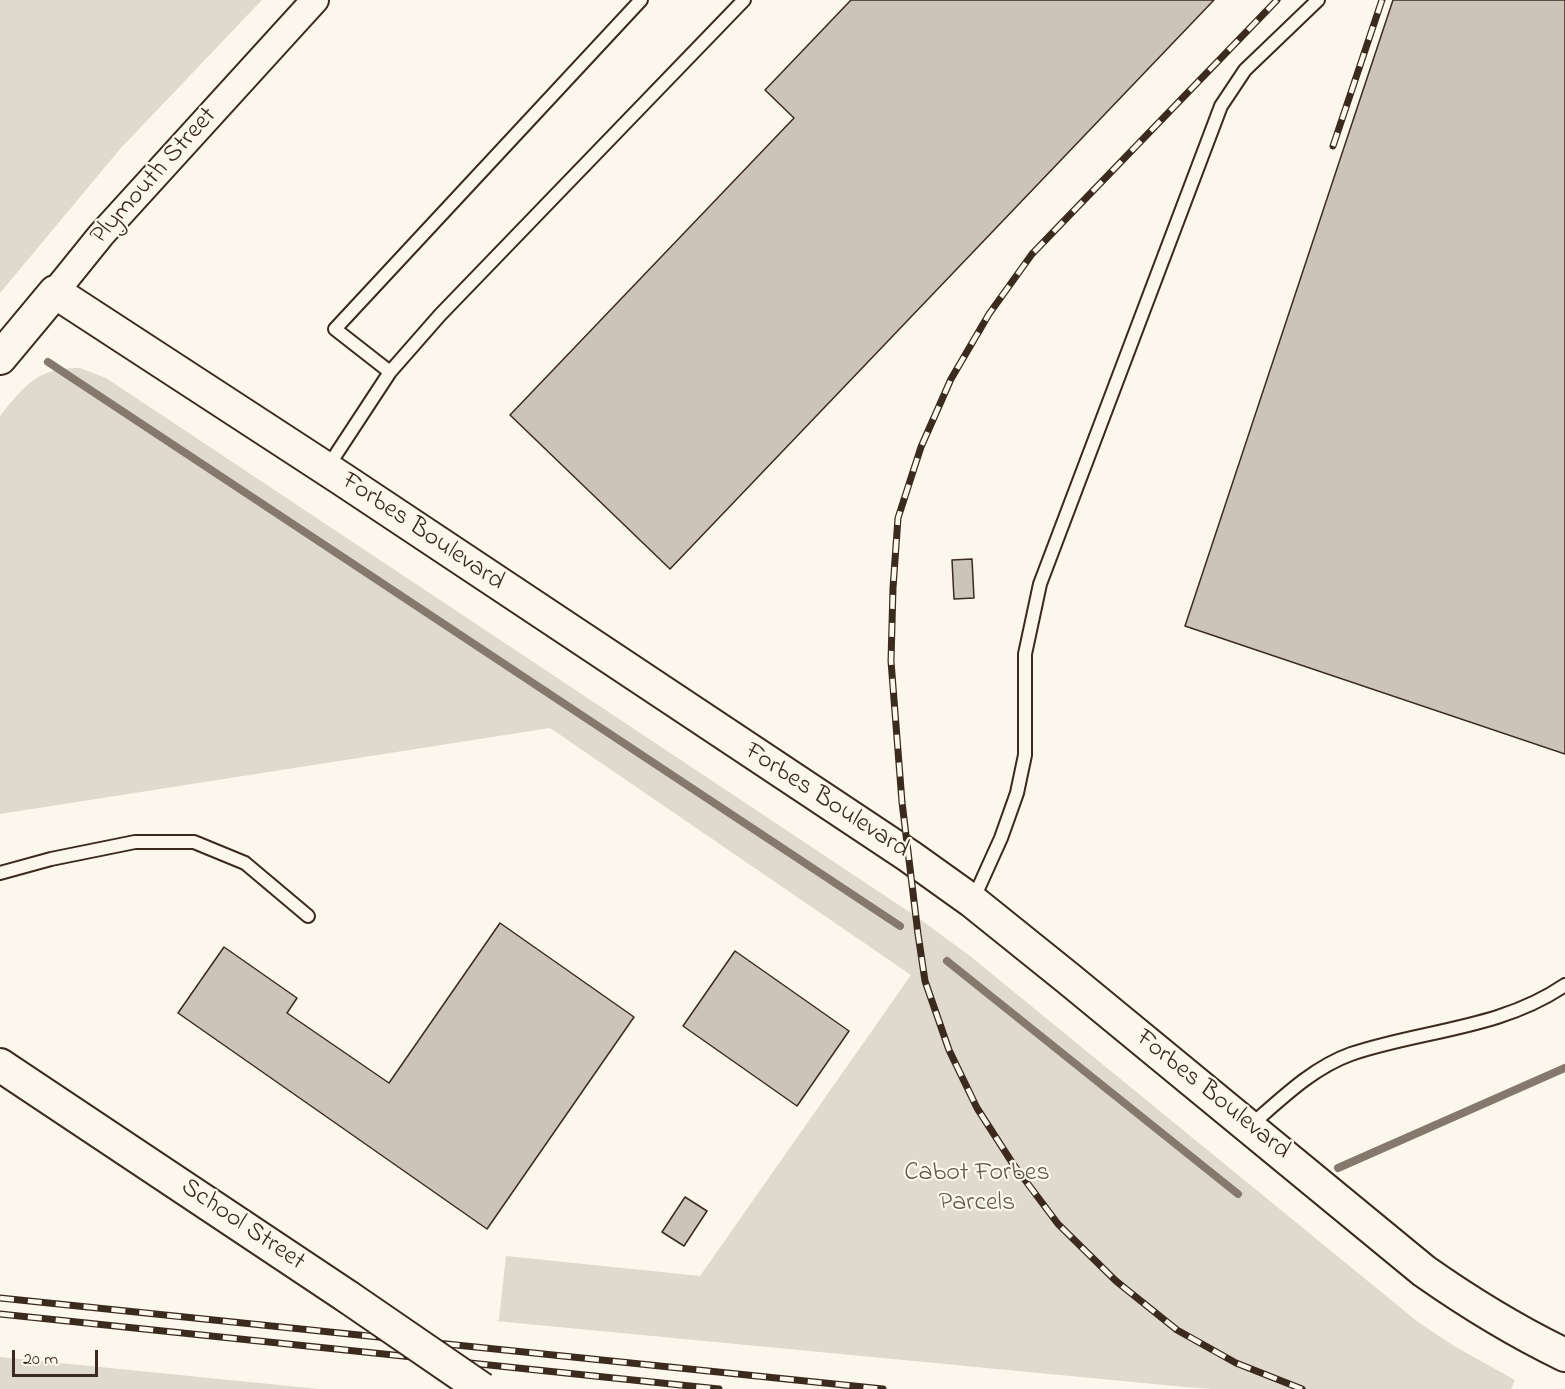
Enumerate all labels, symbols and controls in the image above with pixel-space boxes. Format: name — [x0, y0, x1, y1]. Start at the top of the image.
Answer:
street label: Plymouth Street — [85, 102, 225, 252]
street label: Forbes Boulevard — [335, 467, 509, 599]
street label: Forbes Boulevard — [738, 737, 914, 867]
street label: Forbes Boulevard — [1128, 1024, 1296, 1168]
park label: Cabot Forbes Parcels — [904, 1159, 1050, 1220]
street label: School Street — [174, 1173, 310, 1279]
scale bar — [15, 1338, 100, 1376]
text: 20 m — [23, 1347, 58, 1373]

